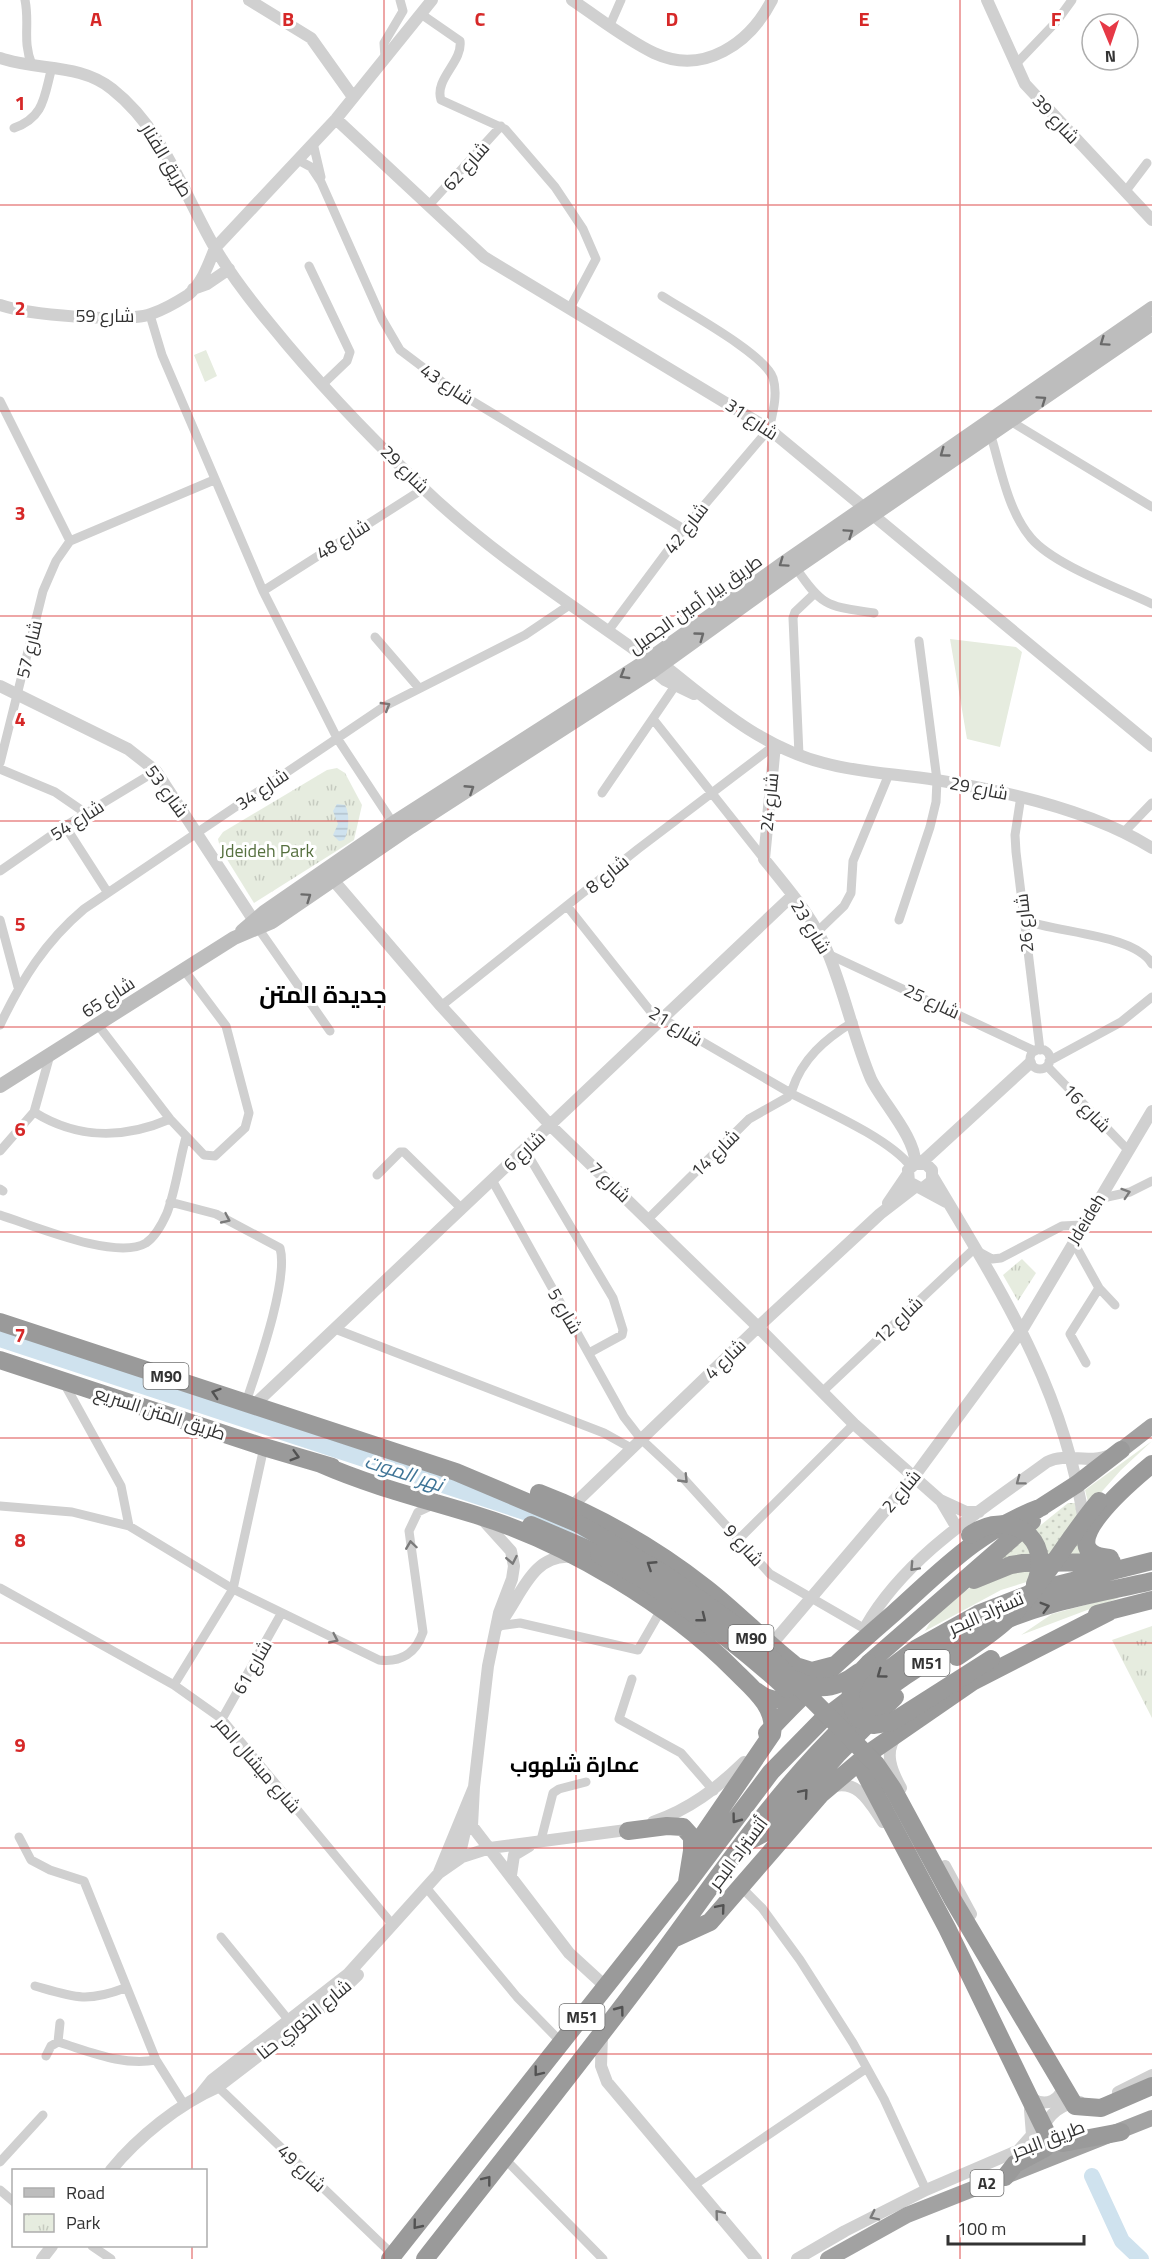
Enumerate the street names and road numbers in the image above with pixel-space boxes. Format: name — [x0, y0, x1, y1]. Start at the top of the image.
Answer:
street label: شارع 39 — [1026, 88, 1086, 150]
street label: طريق الفنار — [134, 117, 200, 202]
street label: شارع 62 — [436, 135, 496, 197]
street label: شارع 59 — [76, 302, 135, 329]
street label: شارع 43 — [415, 357, 479, 411]
street label: شارع 31 — [720, 391, 784, 447]
street label: شارع 29 — [375, 439, 435, 499]
street label: شارع 42 — [657, 496, 715, 560]
street label: شارع 48 — [311, 512, 375, 566]
street label: طريق بيار أمين الجميل — [623, 548, 767, 660]
street label: شارع 57 — [9, 617, 49, 681]
street label: شارع 53 — [139, 759, 195, 823]
street label: شارع 34 — [230, 761, 294, 817]
street label: شارع 29 — [947, 769, 1011, 807]
street label: شارع 24 — [752, 771, 786, 833]
street label: شارع 54 — [45, 793, 109, 847]
street label: شارع 8 — [579, 848, 635, 900]
street label: شارع 26 — [1007, 892, 1041, 954]
street label: شارع 23 — [784, 895, 838, 959]
street label: شارع 65 — [76, 970, 140, 1024]
street label: شارع 25 — [900, 976, 964, 1026]
street label: شارع 21 — [644, 999, 708, 1053]
street label: شارع 16 — [1057, 1077, 1117, 1139]
street label: شارع 14 — [684, 1123, 746, 1183]
street label: شارع 6 — [497, 1124, 551, 1178]
street label: شارع 7 — [583, 1155, 637, 1209]
street label: Jdeideh — [1060, 1188, 1112, 1250]
street label: شارع 5 — [541, 1283, 589, 1339]
street label: شارع 12 — [867, 1290, 929, 1350]
street label: شارع 4 — [698, 1332, 752, 1386]
road number: M90 — [144, 1363, 188, 1389]
street label: طريق المتن السريع — [91, 1379, 229, 1447]
street label: شارع 2 — [875, 1464, 927, 1518]
street label: شارع 9 — [718, 1518, 770, 1572]
street label: تستراد البحر — [943, 1584, 1028, 1642]
road number: M90 — [728, 1625, 774, 1651]
street label: شارع 61 — [226, 1635, 278, 1699]
road number: M51 — [904, 1650, 950, 1676]
street label: شارع ميشال المر — [208, 1710, 307, 1819]
street label: أتستراد البحر — [701, 1811, 774, 1896]
street label: شارع الخوري حنا — [251, 1972, 358, 2067]
road number: M51 — [560, 2004, 604, 2030]
street label: طريق البحر — [1007, 2113, 1089, 2166]
street label: شارع 49 — [271, 2138, 333, 2198]
road number: A2 — [970, 2170, 1004, 2196]

